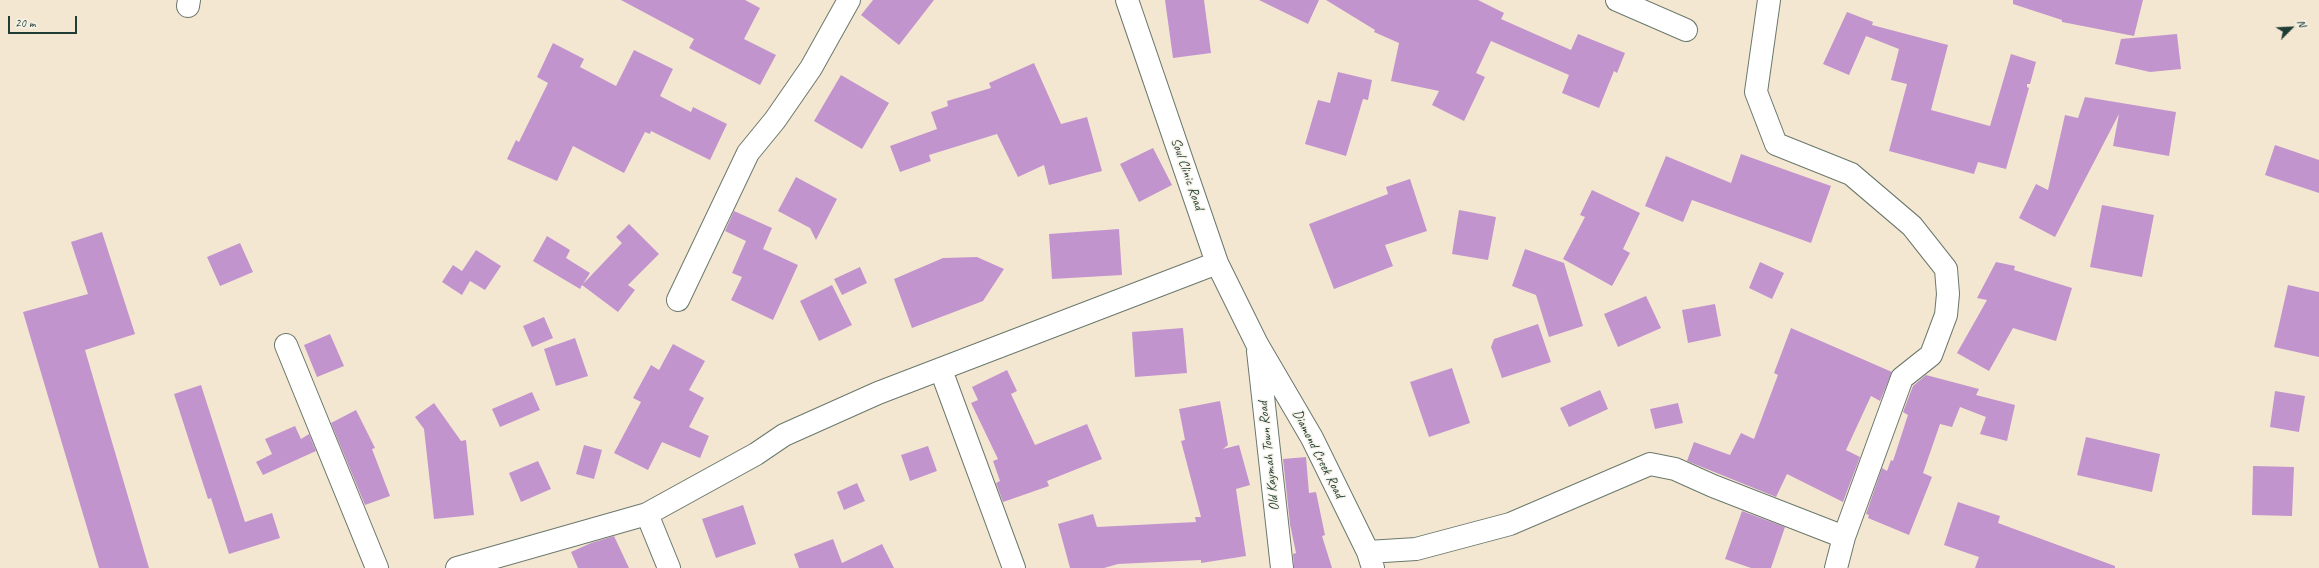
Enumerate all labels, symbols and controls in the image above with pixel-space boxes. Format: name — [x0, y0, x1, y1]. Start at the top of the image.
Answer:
scale bar — [10, 8, 79, 34]
north arrow — [2271, 8, 2311, 48]
text: 20 m — [15, 15, 35, 31]
text: N — [2294, 17, 2310, 29]
street label: Soul Clinic Road — [1167, 136, 1207, 212]
street label: Old Kaymah Town Road — [1255, 401, 1283, 511]
street label: Diamond Creek Road — [1288, 407, 1348, 501]

